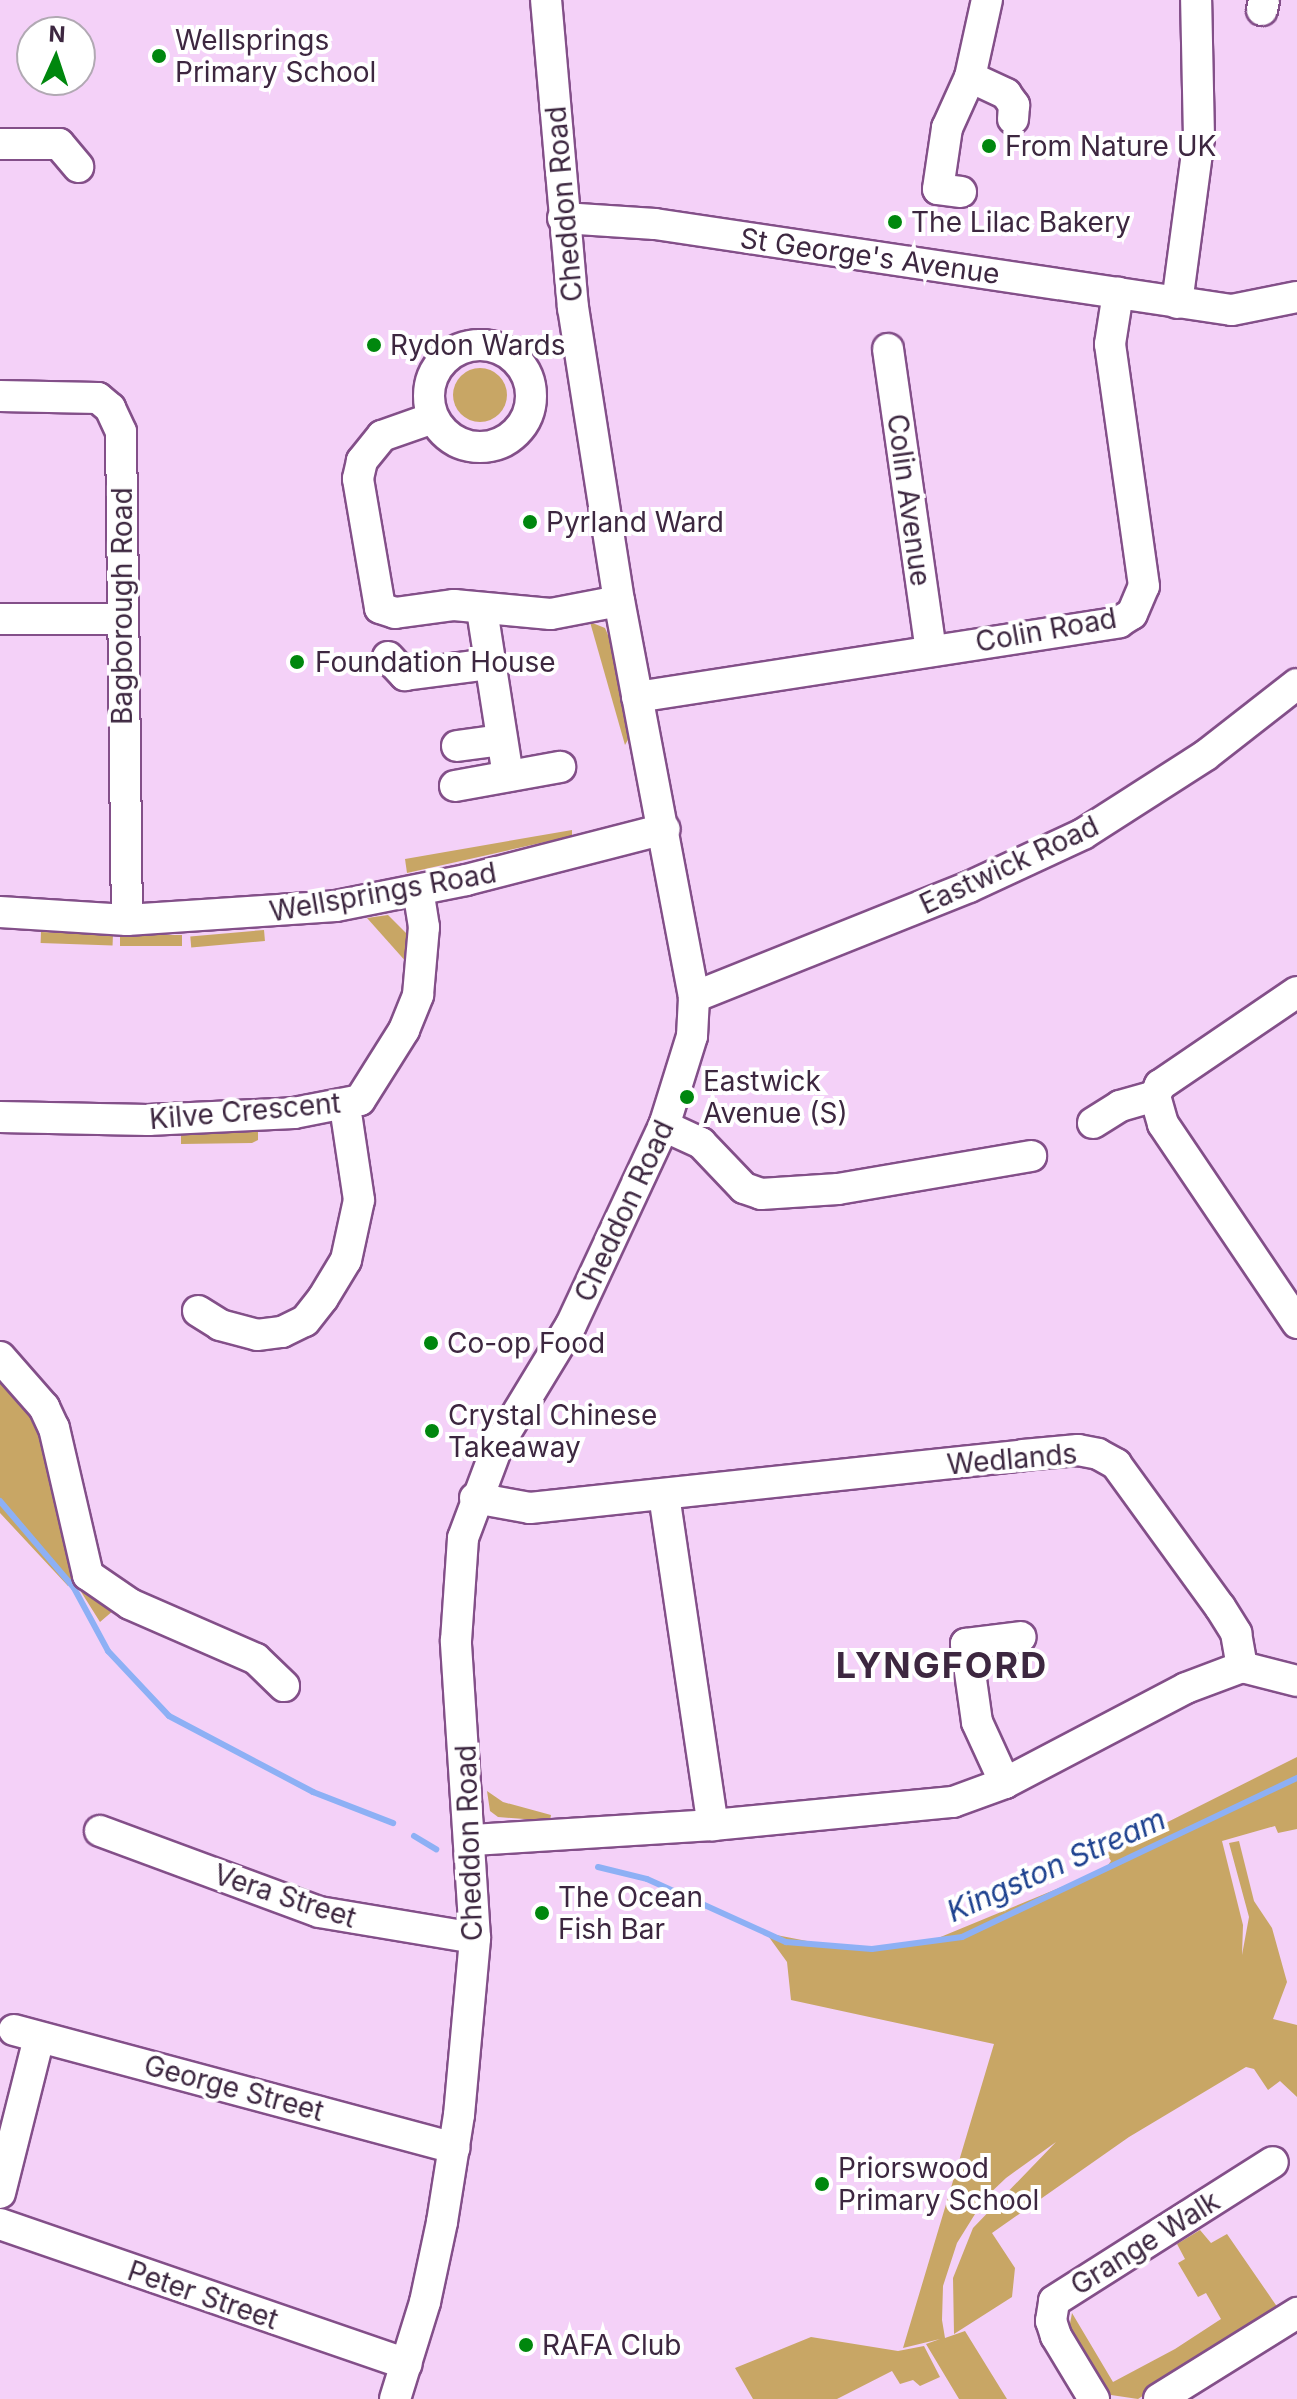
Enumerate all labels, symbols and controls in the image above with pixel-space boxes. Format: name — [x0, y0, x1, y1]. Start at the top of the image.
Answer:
north arrow — [16, 16, 96, 96]
text: N — [48, 21, 66, 47]
place label: Wellsprings Primary School — [175, 23, 376, 89]
marker: Wellsprings Primary School — [150, 47, 168, 65]
street label: Cheddon Road — [539, 105, 589, 303]
place label: From Nature UK — [1005, 129, 1216, 163]
marker: From Nature UK — [980, 137, 998, 155]
place label: The Lilac Bakery — [911, 205, 1131, 239]
marker: The Lilac Bakery — [886, 213, 904, 231]
street label: St George's Avenue — [738, 221, 1002, 291]
place label: Rydon Wards — [390, 328, 565, 362]
marker: Rydon Wards — [365, 336, 383, 354]
street label: Colin Avenue — [880, 412, 938, 588]
street label: Bagborough Road — [105, 487, 139, 725]
place label: Pyrland Ward — [546, 505, 724, 539]
marker: Pyrland Ward — [521, 513, 539, 531]
street label: Colin Road — [973, 601, 1119, 659]
place label: Foundation House — [315, 645, 556, 679]
marker: Foundation House — [286, 651, 308, 673]
street label: Eastwick Road — [914, 809, 1104, 921]
street label: Wellsprings Road — [267, 856, 499, 928]
place label: Eastwick Avenue (S) — [703, 1064, 848, 1130]
street label: Kilve Crescent — [148, 1086, 342, 1136]
marker: Eastwick Avenue (S) — [678, 1088, 696, 1106]
street label: Cheddon Road — [567, 1115, 681, 1307]
place label: Co-op Food — [447, 1326, 605, 1360]
marker: Co-op Food — [422, 1334, 440, 1352]
place label: Crystal Chinese Takeaway — [448, 1398, 657, 1464]
marker: Crystal Chinese Takeaway — [423, 1422, 441, 1440]
street label: Wedlands — [945, 1437, 1079, 1481]
district label: LYNGFORD — [836, 1644, 1048, 1688]
street label: Cheddon Road — [449, 1744, 489, 1942]
water label: Kingston Stream — [941, 1801, 1171, 1929]
street label: Vera Street — [210, 1857, 360, 1935]
place label: The Ocean Fish Bar — [558, 1880, 703, 1946]
marker: The Ocean Fish Bar — [533, 1904, 551, 1922]
street label: George Street — [141, 2048, 327, 2128]
place label: Priorswood Primary School — [838, 2151, 1039, 2217]
marker: Priorswood Primary School — [813, 2175, 831, 2193]
street label: Grange Walk — [1064, 2184, 1226, 2302]
street label: Peter Street — [123, 2254, 283, 2336]
place label: RAFA Club — [542, 2328, 681, 2362]
marker: RAFA Club — [517, 2336, 535, 2354]

